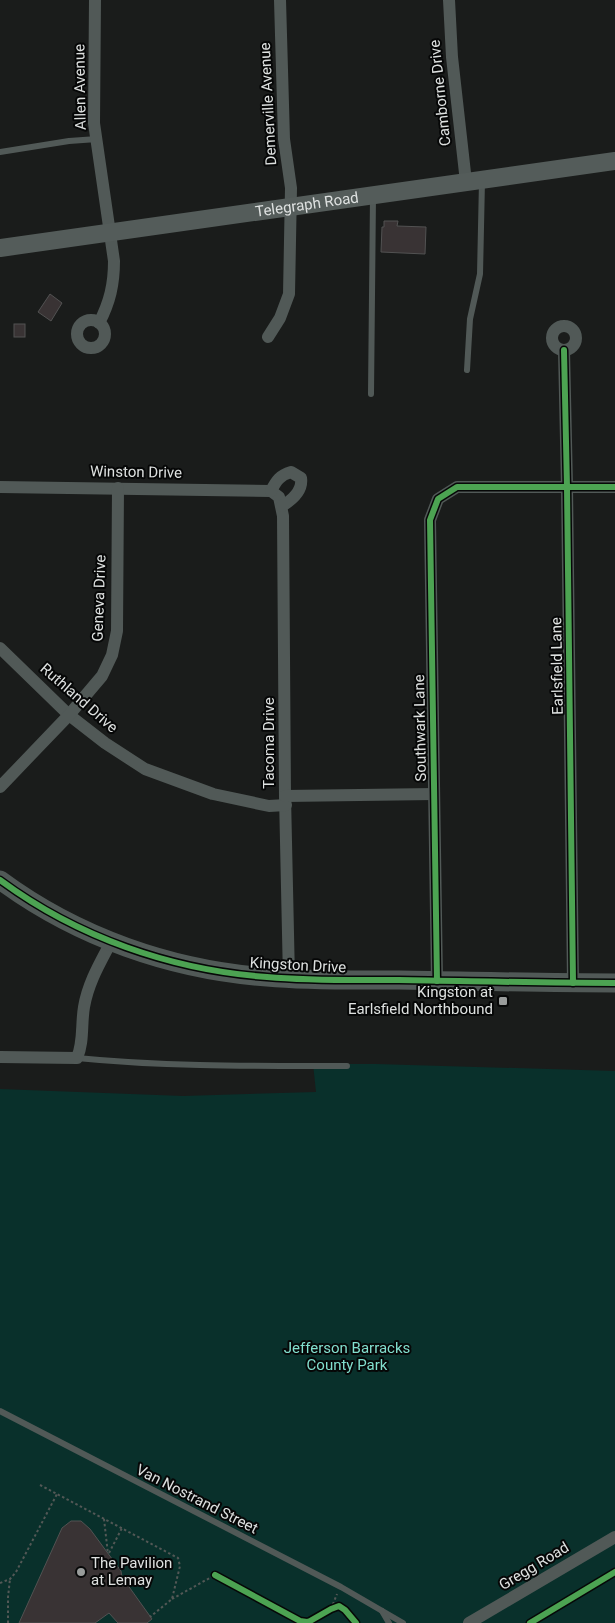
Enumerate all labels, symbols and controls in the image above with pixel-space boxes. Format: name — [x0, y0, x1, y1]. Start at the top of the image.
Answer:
street label: Camborne Drive — [425, 39, 455, 147]
street label: Demerville Avenue — [256, 42, 280, 166]
street label: Allen Avenue — [70, 44, 90, 130]
street label: Telegraph Road — [254, 188, 360, 221]
street label: Winston Drive — [90, 462, 182, 482]
street label: Geneva Drive — [88, 554, 110, 642]
street label: Earlsfield Lane — [547, 617, 567, 715]
street label: Ruthland Drive — [37, 660, 121, 737]
street label: Southwark Lane — [410, 674, 430, 782]
street label: Tacoma Drive — [260, 697, 278, 789]
street label: Kingston Drive — [249, 953, 347, 977]
place label: Kingston at Earlsfield Northbound — [348, 983, 493, 1018]
marker: Kingston at Earlsfield Northbound — [497, 995, 509, 1007]
park label: Jefferson Barracks County Park — [284, 1339, 410, 1374]
street label: Van Nostrand Street — [133, 1460, 261, 1538]
street label: Gregg Road — [496, 1538, 572, 1594]
place label: The Pavilion at Lemay — [91, 1554, 172, 1589]
marker: The Pavilion at Lemay — [75, 1566, 87, 1578]

